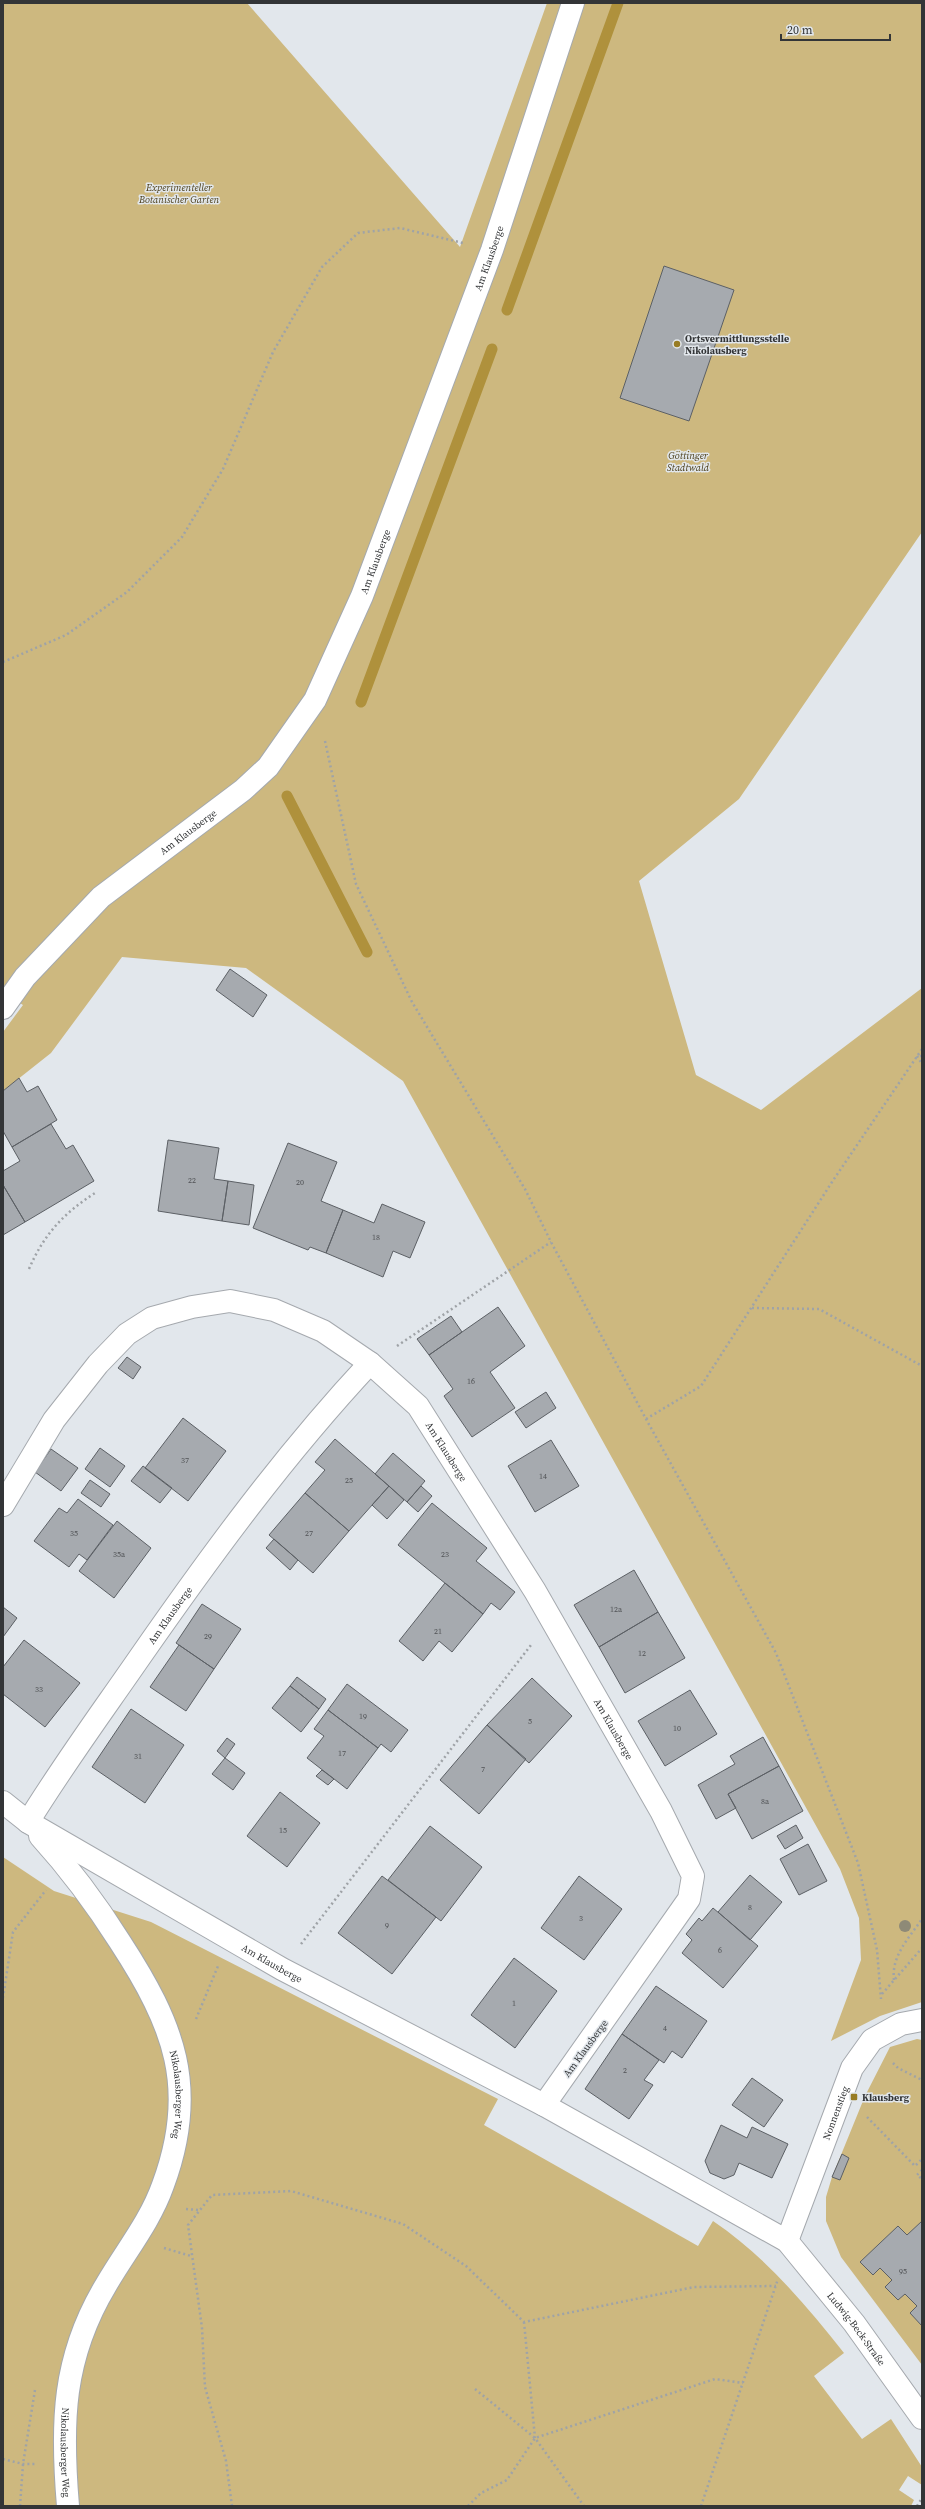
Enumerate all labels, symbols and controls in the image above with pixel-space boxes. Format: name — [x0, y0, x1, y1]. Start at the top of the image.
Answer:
scale bar — [781, 16, 890, 42]
text: 20 m — [787, 22, 813, 38]
park label: Experimenteller Botanischer Garten — [138, 181, 219, 206]
street label: Am Klausberge — [471, 224, 507, 292]
place label: Ortsvermittlungsstelle Nikolausberg — [685, 332, 789, 357]
marker: Ortsvermittlungsstelle Nikolausberg — [672, 339, 682, 349]
park label: Göttinger Stadtwald — [667, 449, 710, 474]
street label: Am Klausberge — [357, 528, 393, 596]
street label: Am Klausberge — [157, 806, 219, 858]
house number: 22 — [188, 1175, 196, 1186]
house number: 20 — [296, 1177, 304, 1188]
house number: 18 — [372, 1232, 380, 1243]
house number: 16 — [467, 1376, 475, 1387]
street label: Am Klausberge — [423, 1420, 470, 1484]
house number: 37 — [181, 1455, 189, 1466]
house number: 14 — [539, 1471, 547, 1482]
house number: 25 — [345, 1475, 353, 1486]
house number: 35 — [70, 1528, 78, 1539]
house number: 27 — [305, 1528, 313, 1539]
house number: 35a — [113, 1549, 126, 1560]
house number: 23 — [441, 1549, 449, 1560]
street label: Am Klausberge — [145, 1584, 195, 1647]
house number: 12a — [610, 1604, 623, 1615]
house number: 21 — [434, 1626, 442, 1637]
house number: 29 — [204, 1631, 212, 1642]
house number: 12 — [638, 1648, 646, 1659]
house number: 33 — [35, 1684, 43, 1695]
street label: Am Klausberge — [591, 1696, 636, 1762]
house number: 19 — [359, 1711, 367, 1722]
house number: 5 — [528, 1716, 532, 1727]
house number: 10 — [673, 1723, 681, 1734]
house number: 17 — [338, 1748, 346, 1759]
house number: 31 — [134, 1751, 142, 1762]
house number: 7 — [481, 1764, 485, 1775]
house number: 8a — [761, 1796, 770, 1807]
house number: 15 — [279, 1825, 287, 1836]
house number: 8 — [748, 1902, 752, 1913]
house number: 3 — [579, 1913, 583, 1924]
house number: 9 — [385, 1920, 389, 1931]
street label: Am Klausberge — [239, 1941, 305, 1986]
house number: 6 — [718, 1945, 722, 1956]
house number: 1 — [512, 1998, 516, 2009]
street label: Am Klausberge — [560, 2017, 611, 2080]
house number: 4 — [663, 2023, 667, 2034]
street label: Nikolausberger Weg — [167, 2049, 186, 2140]
house number: 2 — [623, 2065, 627, 2076]
street label: Nonnenstieg — [820, 2084, 852, 2142]
place label: Klausberg — [862, 2091, 910, 2104]
marker: Klausberg — [849, 2092, 859, 2102]
house number: 95 — [899, 2266, 907, 2277]
street label: Ludwig-Beck-Straße — [824, 2289, 888, 2368]
street label: Nikolausberger Weg — [58, 2407, 73, 2498]

